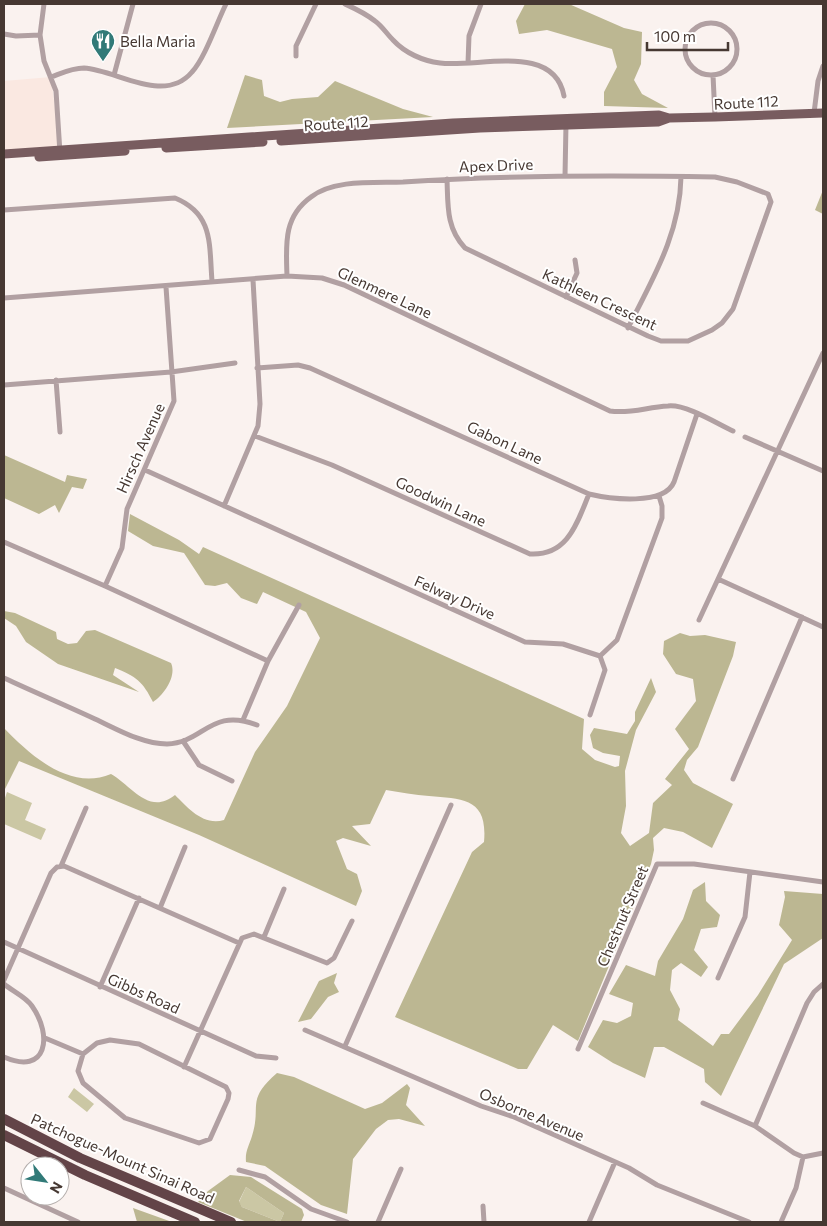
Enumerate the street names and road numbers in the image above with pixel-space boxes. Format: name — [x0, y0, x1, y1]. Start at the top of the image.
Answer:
street label: Route 112 — [713, 91, 779, 113]
street label: Route 112 — [303, 112, 369, 134]
street label: Apex Drive — [459, 155, 533, 175]
street label: Glenmere Lane — [335, 262, 435, 322]
street label: Kathleen Crescent — [540, 265, 660, 333]
street label: Hirsch Avenue — [112, 400, 168, 496]
street label: Gabon Lane — [464, 417, 546, 467]
street label: Goodwin Lane — [393, 472, 489, 530]
street label: Felway Drive — [412, 571, 498, 623]
street label: Chestnut Street — [593, 863, 651, 969]
street label: Gibbs Road — [105, 969, 183, 1017]
street label: Osborne Avenue — [477, 1084, 587, 1144]
street label: Patchogue-Mount Sinai Road — [28, 1109, 218, 1207]

